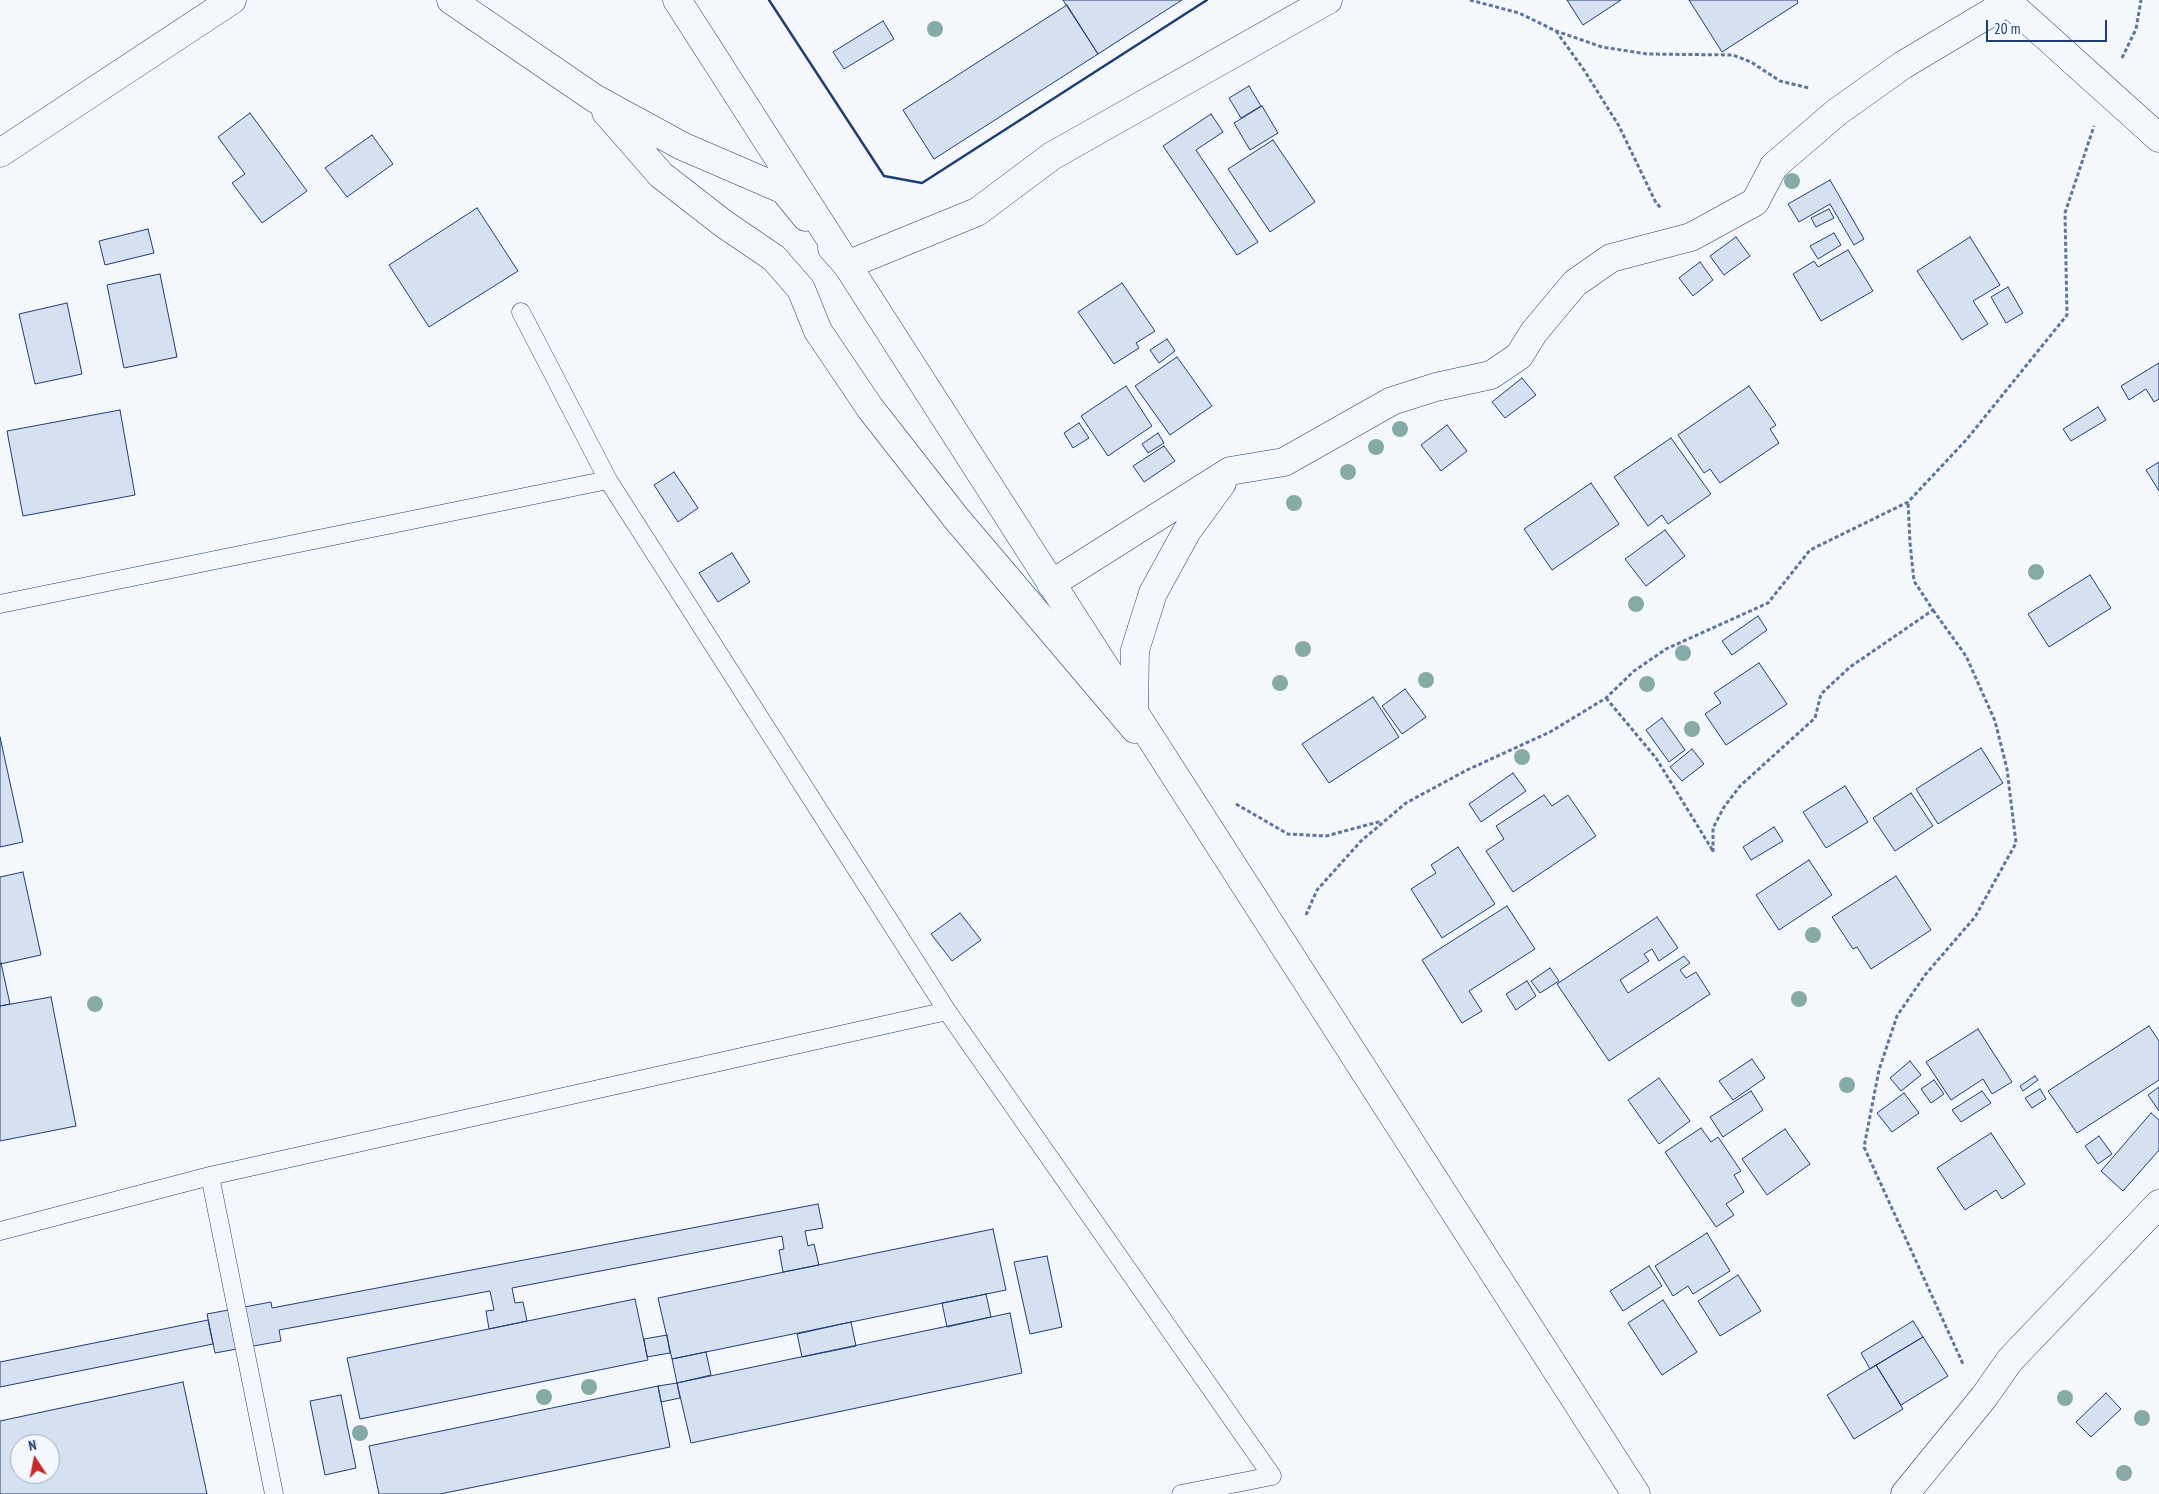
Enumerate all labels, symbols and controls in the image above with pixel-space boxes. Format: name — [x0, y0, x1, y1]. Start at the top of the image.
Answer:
scale bar — [1989, 10, 2110, 42]
text: 20 m — [1994, 19, 2020, 38]
north arrow — [10, 1434, 60, 1484]
text: N — [27, 1436, 38, 1455]

